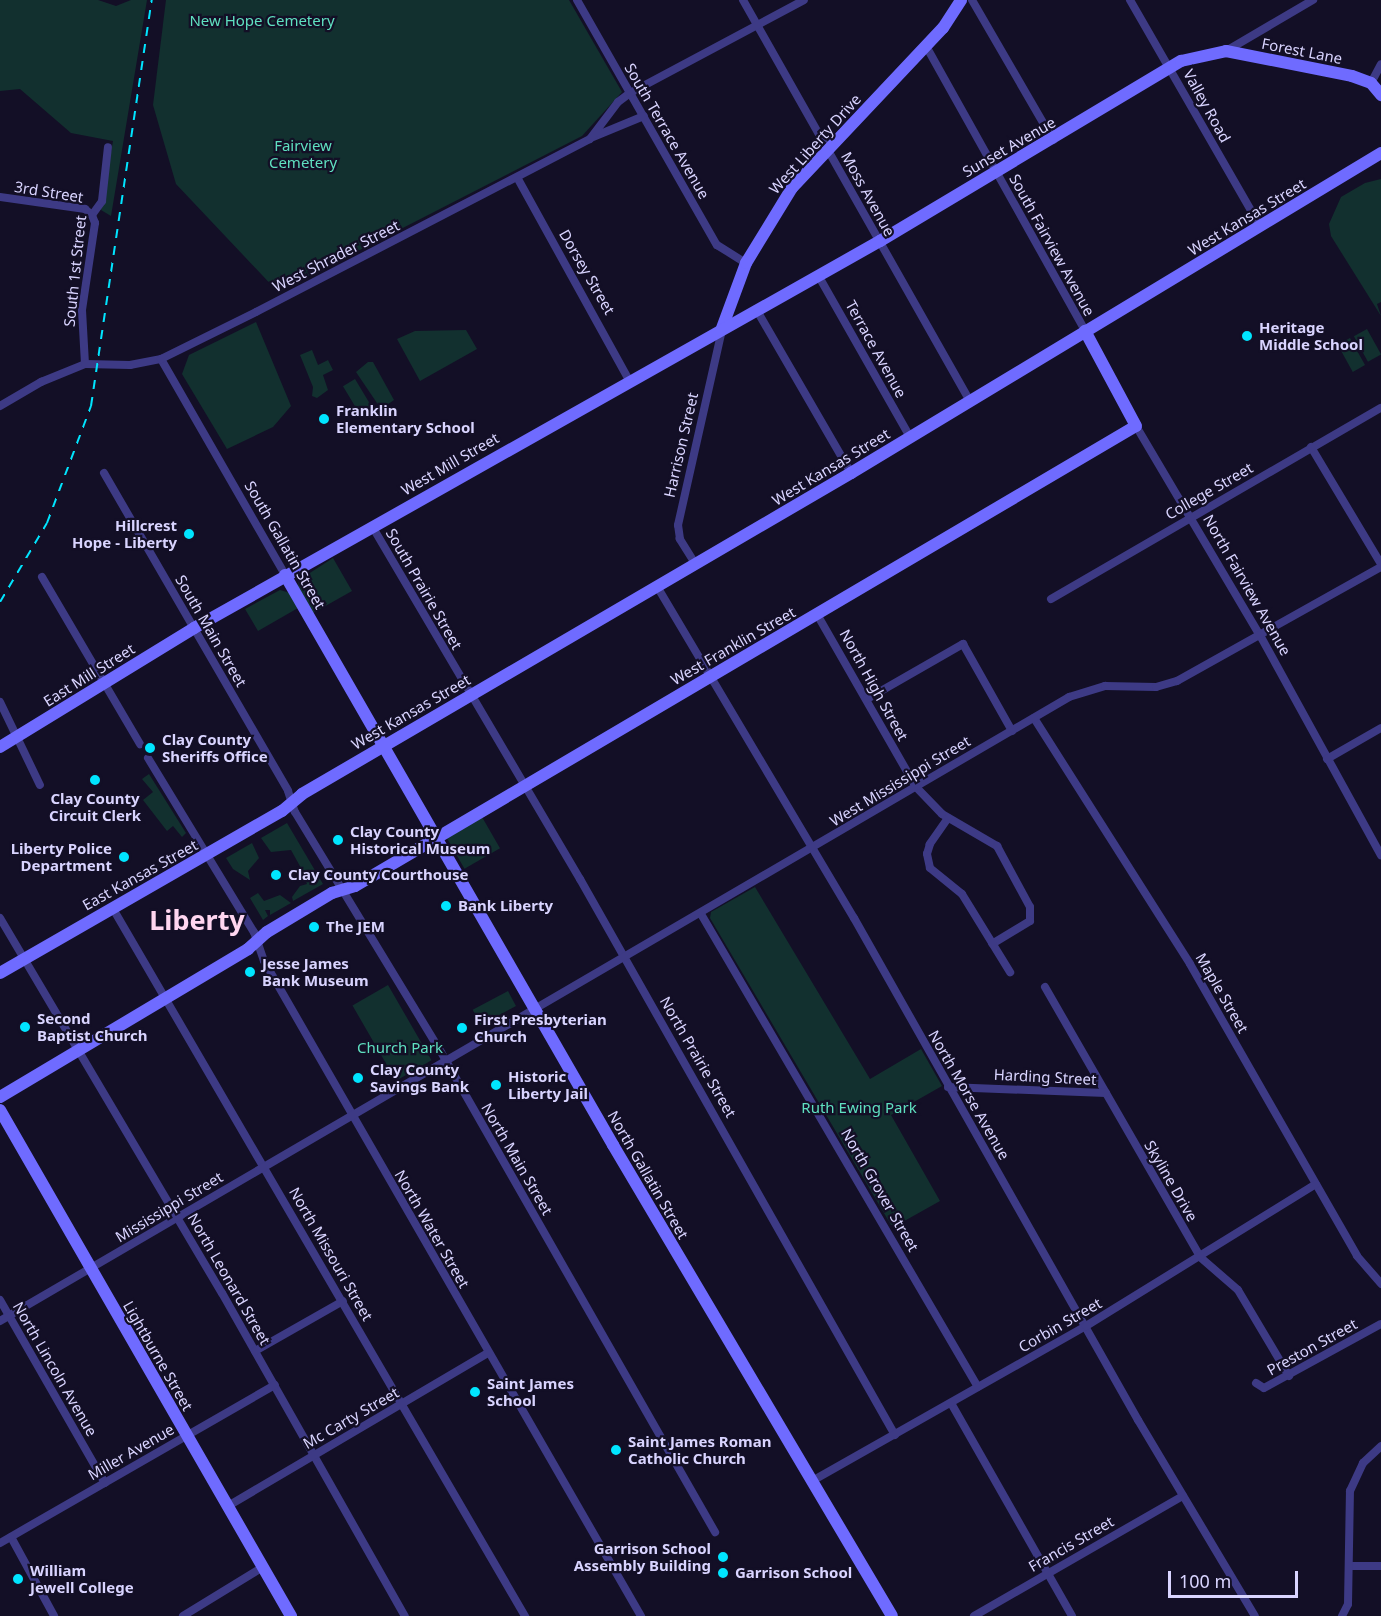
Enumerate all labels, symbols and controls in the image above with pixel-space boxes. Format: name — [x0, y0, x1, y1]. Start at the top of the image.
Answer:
park label: New Hope Cemetery — [189, 12, 335, 30]
street label: Forest Lane — [1260, 34, 1344, 68]
street label: South Terrace Avenue — [621, 60, 713, 202]
street label: Valley Road — [1180, 66, 1234, 146]
street label: West Liberty Drive — [765, 90, 865, 198]
street label: Sunset Avenue — [959, 113, 1059, 181]
park label: Fairview Cemetery — [269, 136, 337, 171]
street label: Moss Avenue — [837, 149, 899, 239]
street label: South Fairview Avenue — [1005, 171, 1099, 319]
street label: West Kansas Street — [1185, 175, 1309, 259]
street label: 3rd Street — [13, 178, 85, 206]
street label: South 1st Street — [60, 214, 90, 328]
street label: West Shrader Street — [270, 216, 402, 296]
street label: Dorsey Street — [555, 226, 619, 318]
street label: Terrace Avenue — [842, 297, 910, 401]
place label: Heritage Middle School — [1259, 318, 1363, 353]
marker: Heritage Middle School — [1240, 329, 1254, 343]
street label: Harrison Street — [660, 391, 702, 499]
place label: Franklin Elementary School — [336, 401, 475, 436]
marker: Franklin Elementary School — [317, 412, 331, 426]
street label: West Kansas Street — [769, 425, 893, 509]
street label: West Mill Street — [398, 429, 502, 499]
street label: College Street — [1162, 459, 1256, 523]
street label: South Gallatin Street — [241, 478, 329, 612]
street label: North Fairview Avenue — [1199, 511, 1295, 659]
place label: Hillcrest Hope - Liberty — [72, 516, 177, 551]
street label: South Prairie Street — [382, 525, 466, 653]
marker: Hillcrest Hope - Liberty — [182, 527, 196, 541]
street label: South Main Street — [172, 572, 250, 690]
street label: West Franklin Street — [668, 603, 798, 689]
street label: North High Street — [836, 626, 912, 744]
street label: East Mill Street — [40, 640, 138, 710]
street label: West Kansas Street — [348, 671, 474, 753]
place label: Clay County Sheriffs Office — [162, 730, 268, 765]
street label: West Mississippi Street — [827, 732, 973, 830]
marker: Clay County Sheriffs Office — [143, 741, 157, 755]
marker: Clay County Circuit Clerk — [88, 773, 102, 787]
place label: Clay County Circuit Clerk — [49, 789, 141, 824]
place label: Clay County Historical Museum — [350, 822, 490, 857]
marker: Clay County Historical Museum — [331, 833, 345, 847]
street label: East Kansas Street — [79, 836, 201, 914]
place label: Liberty Police Department — [11, 839, 112, 874]
marker: Liberty Police Department — [117, 850, 131, 864]
place label: Clay County Courthouse — [288, 866, 468, 884]
marker: Clay County Courthouse — [269, 868, 283, 882]
place label: Bank Liberty — [458, 897, 553, 915]
marker: Bank Liberty — [439, 899, 453, 913]
district label: Liberty — [149, 904, 245, 936]
place label: The JEM — [326, 918, 385, 936]
marker: The JEM — [307, 920, 321, 934]
street label: Maple Street — [1192, 950, 1252, 1036]
place label: Jesse James Bank Museum — [262, 954, 369, 989]
marker: Jesse James Bank Museum — [243, 965, 257, 979]
street label: North Prairie Street — [656, 993, 740, 1121]
place label: Second Baptist Church — [37, 1009, 147, 1044]
place label: First Presbyterian Church — [474, 1010, 607, 1045]
marker: Second Baptist Church — [18, 1020, 32, 1034]
marker: First Presbyterian Church — [455, 1021, 469, 1035]
street label: North Morse Avenue — [925, 1027, 1013, 1163]
park label: Church Park — [357, 1039, 443, 1057]
place label: Clay County Savings Bank — [370, 1060, 469, 1095]
street label: Harding Street — [993, 1065, 1097, 1089]
place label: Historic Liberty Jail — [508, 1067, 588, 1102]
marker: Clay County Savings Bank — [351, 1071, 365, 1085]
marker: Historic Liberty Jail — [489, 1078, 503, 1092]
park label: Ruth Ewing Park — [801, 1099, 917, 1117]
street label: North Main Street — [478, 1100, 556, 1218]
street label: North Gallatin Street — [604, 1108, 692, 1242]
street label: North Grover Street — [837, 1125, 923, 1255]
street label: Skyline Drive — [1141, 1137, 1201, 1225]
street label: North Water Street — [391, 1167, 473, 1291]
street label: Mississippi Street — [112, 1168, 226, 1246]
street label: North Missouri Street — [285, 1184, 377, 1324]
street label: North Leonard Street — [184, 1210, 274, 1348]
street label: Corbin Street — [1015, 1294, 1105, 1356]
street label: Lightburne Street — [119, 1298, 197, 1414]
street label: North Lincoln Avenue — [9, 1299, 101, 1439]
street label: Preston Street — [1264, 1315, 1360, 1379]
place label: Saint James School — [487, 1374, 574, 1409]
street label: Mc Carty Street — [300, 1383, 402, 1453]
marker: Saint James School — [468, 1385, 482, 1399]
street label: Miller Avenue — [85, 1420, 177, 1484]
place label: Saint James Roman Catholic Church — [628, 1432, 771, 1467]
marker: Saint James Roman Catholic Church — [609, 1443, 623, 1457]
street label: Francis Street — [1025, 1512, 1117, 1576]
place label: Garrison School Assembly Building — [574, 1539, 711, 1574]
marker: Garrison School Assembly Building — [716, 1550, 730, 1564]
scale bar — [1171, 1559, 1302, 1597]
place label: William Jewell College — [30, 1561, 134, 1596]
place label: Garrison School — [735, 1564, 852, 1582]
marker: Garrison School — [716, 1566, 730, 1580]
text: 100 m — [1179, 1569, 1231, 1593]
marker: William Jewell College — [11, 1572, 25, 1586]

